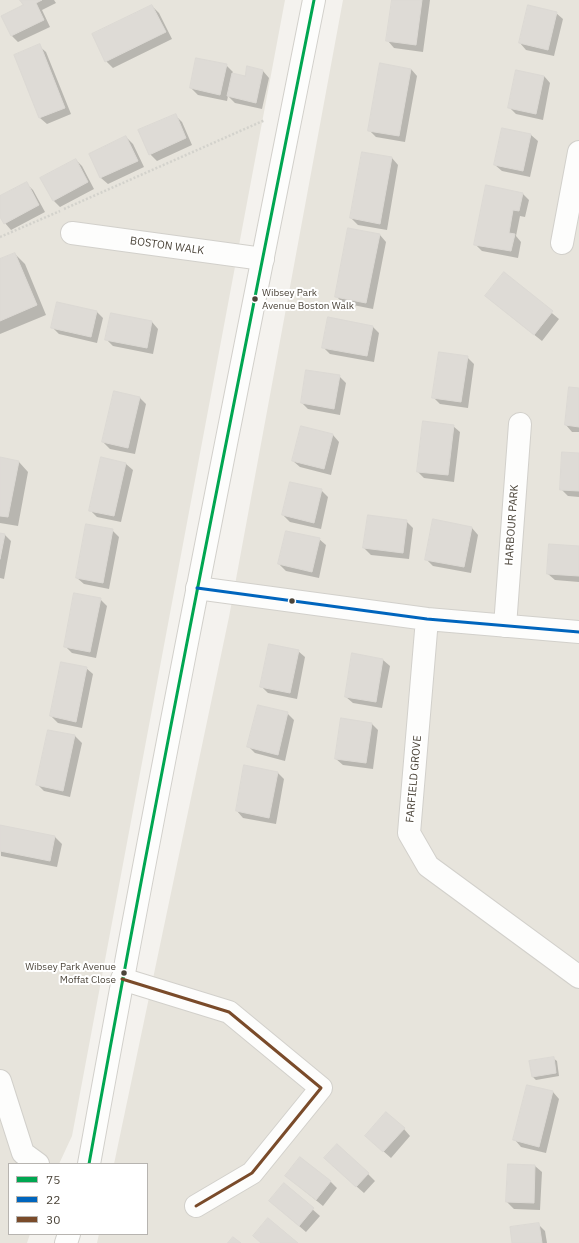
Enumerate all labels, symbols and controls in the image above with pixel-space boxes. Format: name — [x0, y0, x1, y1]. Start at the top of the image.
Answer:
street label: BOSTON WALK — [129, 234, 205, 258]
place label: Wibsey Park Avenue Boston Walk — [262, 287, 354, 310]
marker: Wibsey Park Avenue Boston Walk — [250, 294, 260, 304]
street label: HARBOUR PARK — [503, 484, 521, 566]
unlabelled marker — [287, 596, 297, 606]
street label: FARFIELD GROVE — [404, 735, 424, 823]
place label: Wibsey Park Avenue Moffat Close — [25, 961, 116, 984]
marker: Wibsey Park Avenue Moffat Close — [119, 968, 129, 978]
legend — [8, 1163, 148, 1235]
text: 75 — [46, 1172, 60, 1187]
text: 22 — [46, 1192, 60, 1207]
text: 30 — [46, 1212, 60, 1227]

